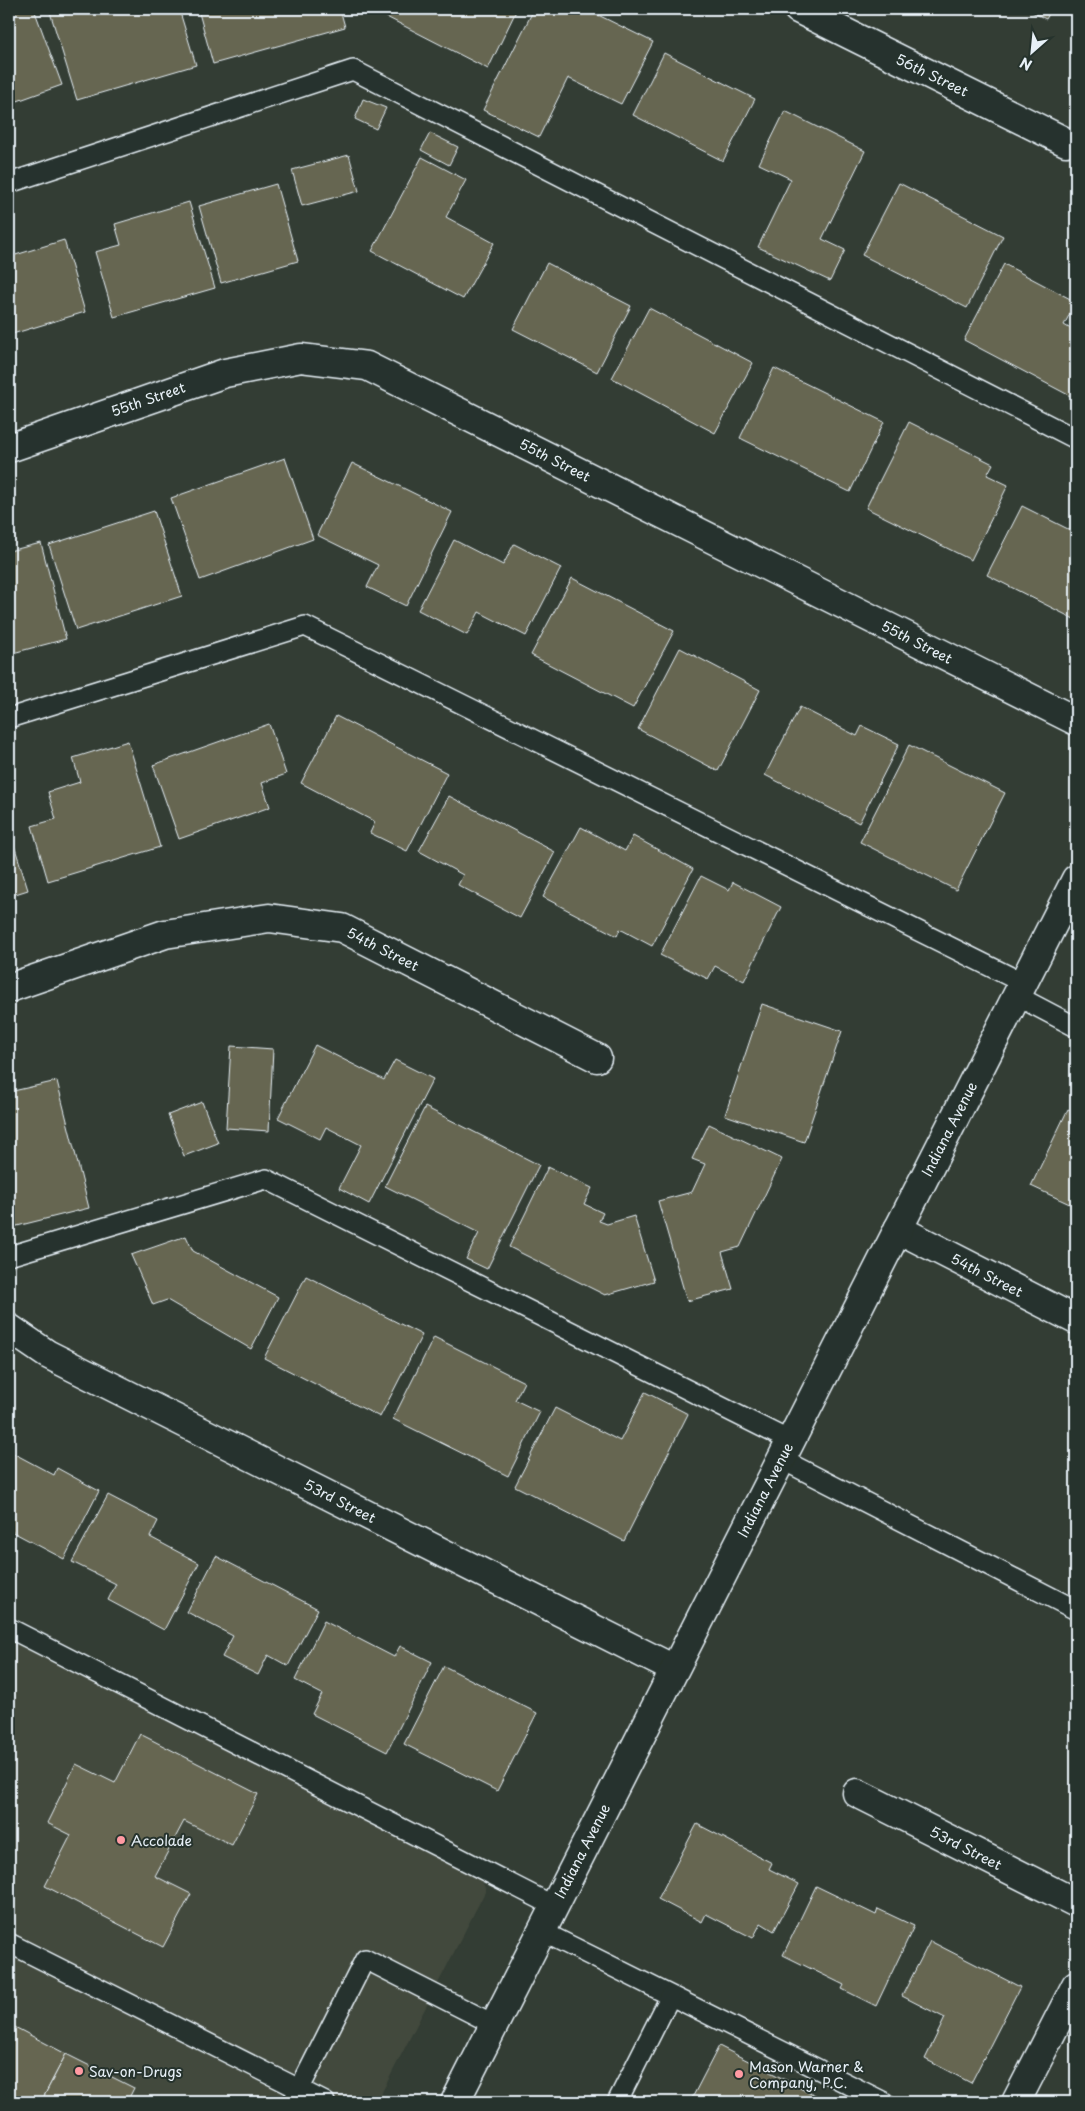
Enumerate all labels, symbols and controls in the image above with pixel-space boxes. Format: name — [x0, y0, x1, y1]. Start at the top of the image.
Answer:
north arrow — [1008, 28, 1058, 78]
street label: 56th Street — [892, 48, 972, 102]
text: N — [1016, 52, 1036, 76]
street label: 55th Street — [108, 376, 188, 422]
street label: 55th Street — [516, 433, 594, 487]
street label: 55th Street — [878, 615, 956, 669]
street label: 54th Street — [343, 922, 423, 976]
street label: Indiana Avenue — [916, 1078, 982, 1180]
street label: 54th Street — [947, 1248, 1027, 1302]
street label: Indiana Avenue — [732, 1439, 798, 1541]
street label: 53rd Street — [300, 1474, 380, 1528]
street label: Indiana Avenue — [549, 1800, 615, 1902]
street label: 53rd Street — [926, 1821, 1006, 1875]
place label: Accolade — [131, 1830, 192, 1851]
marker: Accolade — [115, 1834, 127, 1846]
place label: Mason Warner & Company, P.C. — [749, 2056, 864, 2093]
place label: Sav-on-Drugs — [89, 2061, 182, 2082]
marker: Sav-on-Drugs — [73, 2065, 85, 2077]
marker: Mason Warner & Company, P.C. — [733, 2068, 745, 2080]

